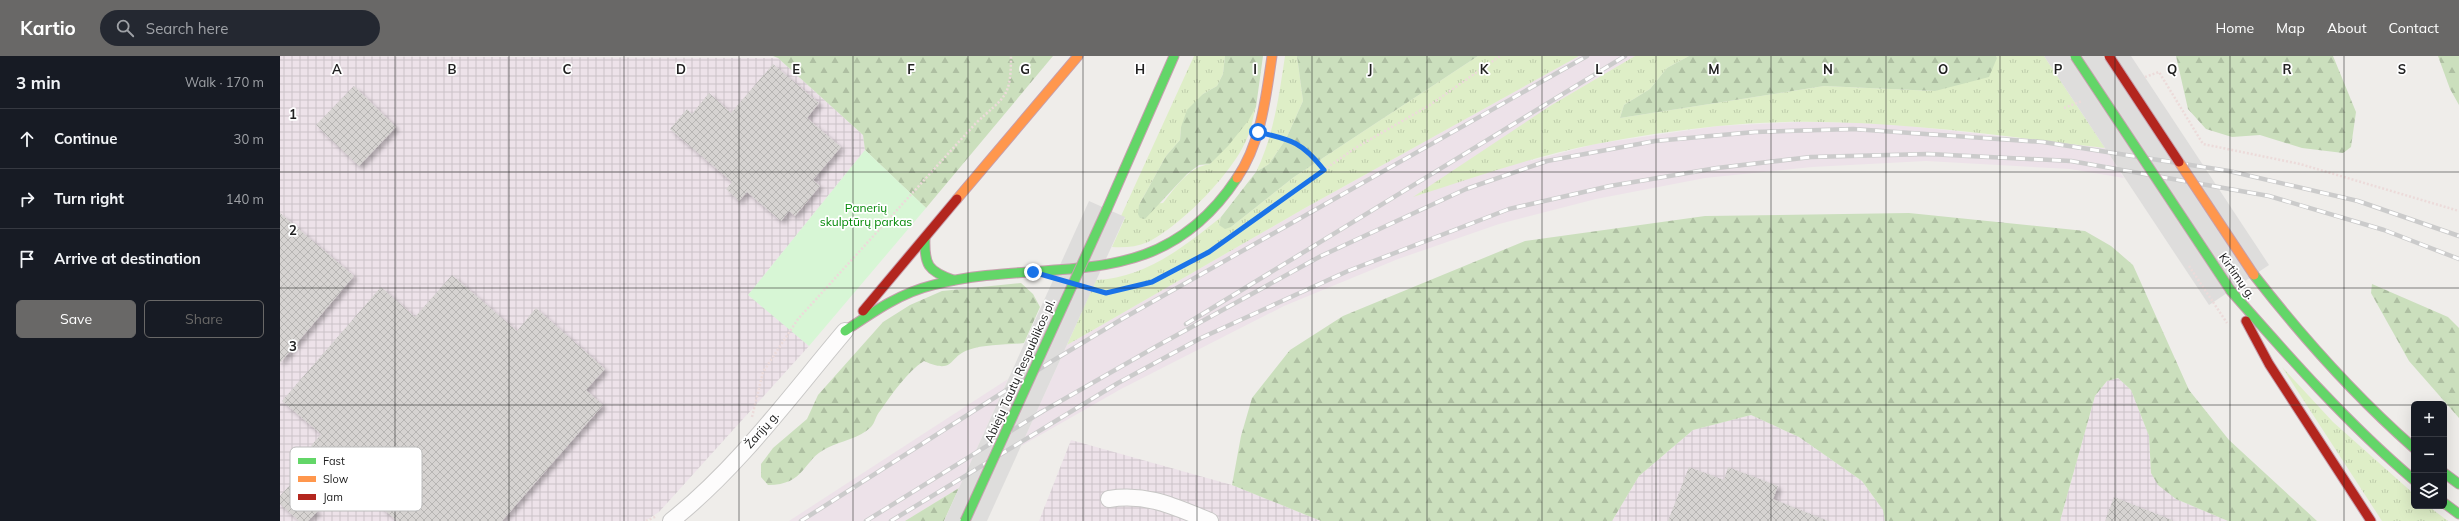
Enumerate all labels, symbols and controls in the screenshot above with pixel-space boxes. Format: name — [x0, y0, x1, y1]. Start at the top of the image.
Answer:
search box — [100, 10, 380, 46]
text: Kartio — [20, 16, 76, 40]
icon: search — [114, 17, 136, 39]
text: Search here — [146, 19, 228, 38]
text: Home — [2215, 19, 2254, 37]
text: Map — [2276, 19, 2305, 37]
text: About — [2327, 19, 2367, 37]
text: Contact — [2389, 19, 2439, 37]
text: A — [332, 61, 342, 77]
text: B — [448, 61, 457, 77]
text: C — [563, 61, 572, 77]
text: D — [676, 61, 686, 77]
text: E — [792, 61, 800, 77]
text: F — [907, 61, 915, 77]
text: G — [1020, 61, 1030, 77]
text: H — [1135, 61, 1145, 77]
text: I — [1253, 61, 1257, 77]
text: J — [1368, 61, 1372, 77]
text: K — [1480, 61, 1490, 77]
text: L — [1595, 61, 1603, 77]
text: M — [1708, 61, 1720, 77]
text: N — [1823, 61, 1833, 77]
text: O — [1938, 61, 1948, 77]
text: P — [2054, 61, 2063, 77]
text: Q — [2167, 61, 2177, 77]
text: R — [2282, 61, 2292, 77]
text: S — [2398, 61, 2406, 77]
text: 3 min — [16, 72, 61, 93]
text: Walk · 170 m — [185, 74, 264, 90]
text: 1 — [289, 106, 297, 122]
route start — [1249, 123, 1267, 141]
icon: ahead — [16, 128, 38, 150]
text: Continue — [54, 129, 117, 148]
text: 30 m — [234, 131, 264, 147]
icon: right — [16, 188, 38, 210]
text: Turn right — [54, 189, 124, 208]
text: 140 m — [226, 191, 264, 207]
park label: Panerių skulptūrų parkas — [820, 200, 912, 229]
text: 2 — [289, 222, 297, 238]
icon: arrive — [16, 248, 38, 270]
text: Arrive at destination — [54, 249, 201, 268]
street label: Kirtimų g. — [2216, 250, 2259, 302]
route end — [1024, 263, 1042, 281]
street label: Abiejų Tautų Respublikos pl. — [981, 297, 1058, 445]
button: Save — [16, 300, 136, 338]
button: Share — [144, 300, 264, 338]
text: 3 — [289, 338, 297, 354]
map controls — [2411, 401, 2447, 509]
button: + — [2411, 401, 2447, 437]
street label: Žarijų g. — [741, 408, 782, 451]
button: − — [2411, 437, 2447, 473]
legend — [290, 447, 422, 511]
text: Fast — [323, 454, 345, 468]
text: Slow — [323, 472, 349, 486]
button: layers — [2411, 473, 2447, 509]
text: Jam — [323, 490, 343, 504]

